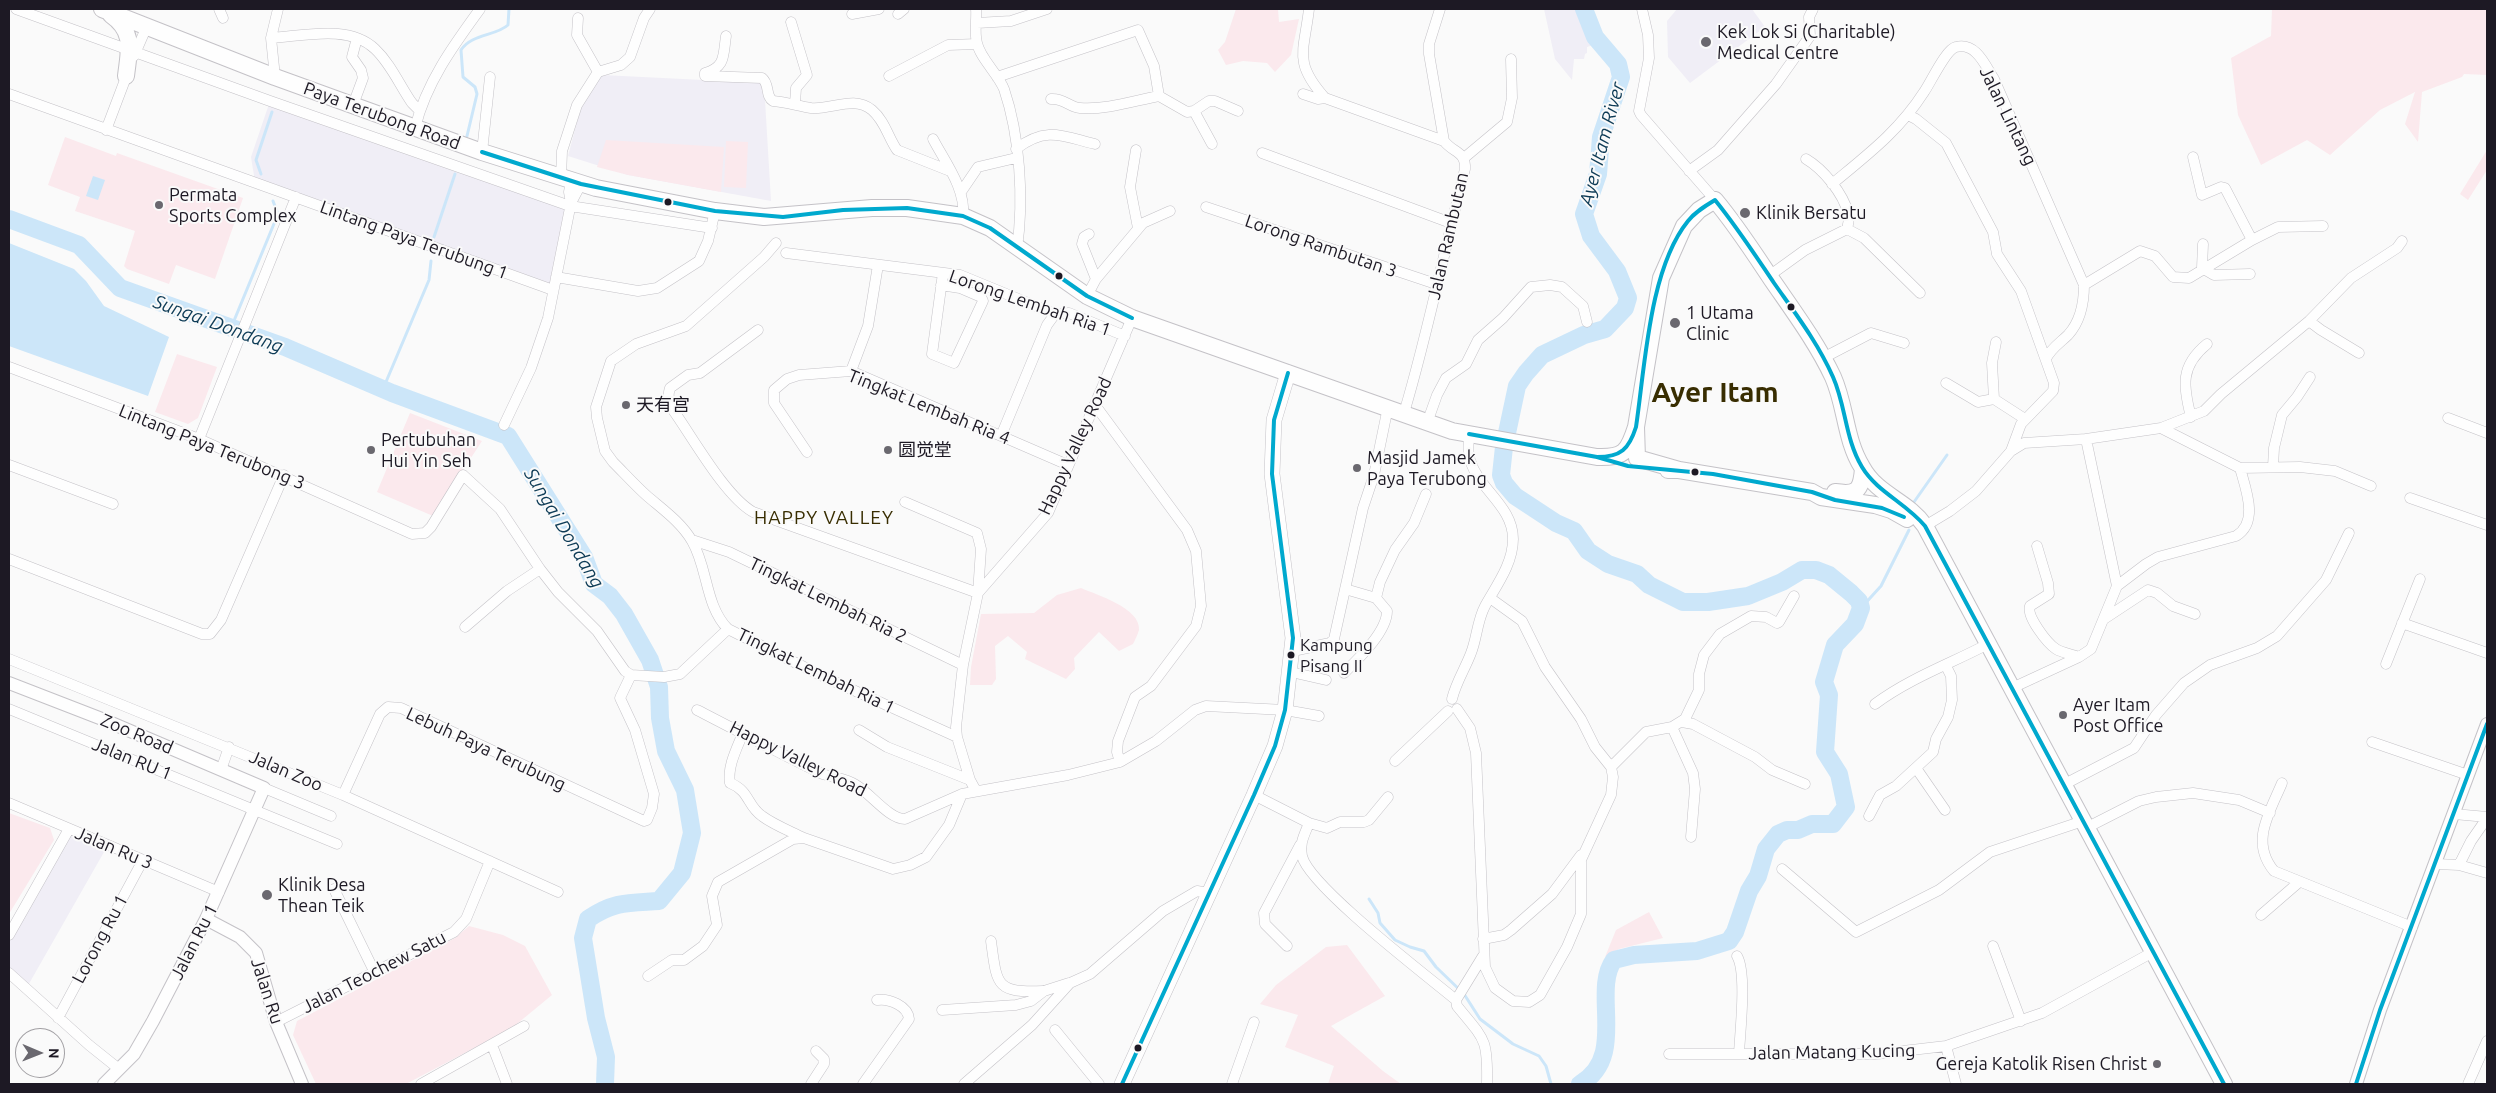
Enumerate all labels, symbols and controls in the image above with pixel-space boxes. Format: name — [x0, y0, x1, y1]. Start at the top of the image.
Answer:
place label: Kek Lok Si (Charitable) Medical Centre — [1717, 21, 1896, 64]
marker: Kek Lok Si (Charitable) Medical Centre — [1699, 35, 1713, 49]
street label: Jalan Lintang — [1975, 63, 2041, 169]
street label: Paya Terubong Road — [301, 78, 463, 154]
water label: Ayer Itam River — [1575, 80, 1629, 208]
street label: Jalan Rambutan — [1423, 170, 1473, 302]
place label: Permata Sports Complex — [169, 184, 297, 226]
street label: Lintang Paya Terubung 1 — [317, 196, 511, 284]
unlabelled marker — [663, 197, 673, 207]
marker: Permata Sports Complex — [153, 199, 165, 211]
place label: Klinik Bersatu — [1756, 202, 1867, 224]
marker: Klinik Bersatu — [1738, 206, 1752, 220]
street label: Lorong Rambutan 3 — [1242, 210, 1400, 282]
street label: Lorong Lembah Ria 1 — [946, 265, 1114, 341]
unlabelled marker — [1054, 271, 1064, 281]
water label: Sungai Dondang — [150, 290, 286, 358]
place label: 1 Utama Clinic — [1686, 302, 1754, 344]
unlabelled marker — [1786, 302, 1796, 312]
marker: 1 Utama Clinic — [1668, 316, 1682, 330]
street label: Tingkat Lembah Ria 4 — [845, 365, 1013, 449]
street label: Happy Valley Road — [1034, 374, 1116, 518]
district label: Ayer Itam — [1651, 376, 1779, 410]
place label: 天有宫 — [636, 394, 690, 416]
marker: 天有宫 — [620, 399, 632, 411]
street label: Lintang Paya Terubong 3 — [116, 400, 308, 494]
place label: Pertubuhan Hui Yin Seh — [381, 429, 476, 472]
place label: 圆觉堂 — [898, 439, 952, 461]
marker: Pertubuhan Hui Yin Seh — [365, 444, 377, 456]
marker: 圆觉堂 — [882, 444, 894, 456]
place label: Masjid Jamek Paya Terubong — [1367, 447, 1487, 489]
marker: Masjid Jamek Paya Terubong — [1351, 462, 1363, 474]
water label: Sungai Dondang — [519, 464, 609, 592]
unlabelled marker — [1690, 467, 1700, 477]
district label: HAPPY VALLEY — [752, 507, 896, 529]
street label: Tingkat Lembah Ria 2 — [746, 552, 910, 648]
street label: Tingkat Lembah Ria 1 — [734, 623, 898, 719]
place label: Kampung Pisang II — [1300, 635, 1373, 675]
marker: Kampung Pisang II — [1286, 650, 1296, 660]
place label: Ayer Itam Post Office — [2073, 694, 2163, 736]
street label: Lebuh Paya Terubung — [403, 702, 569, 796]
street label: Zoo Road — [97, 709, 177, 759]
marker: Ayer Itam Post Office — [2057, 709, 2069, 721]
street label: Happy Valley Road — [726, 716, 870, 802]
street label: Jalan RU 1 — [89, 733, 175, 785]
street label: Jalan Zoo — [246, 746, 326, 796]
street label: Jalan Ru 3 — [72, 822, 156, 874]
place label: Klinik Desa Thean Teik — [278, 874, 366, 916]
marker: Klinik Desa Thean Teik — [260, 888, 274, 902]
street label: Lorong Ru 1 — [68, 891, 132, 987]
street label: Jalan Ru 1 — [166, 900, 222, 984]
street label: Jalan Teochew Satu — [298, 926, 450, 1018]
street label: Jalan Ru — [246, 955, 288, 1027]
north arrow — [15, 1028, 65, 1078]
street label: Jalan Matang Kucing — [1748, 1040, 1916, 1064]
unlabelled marker — [1133, 1043, 1143, 1053]
text: N — [46, 1048, 62, 1059]
place label: Gereja Katolik Risen Christ — [1935, 1053, 2147, 1075]
marker: Gereja Katolik Risen Christ — [2151, 1058, 2163, 1070]

